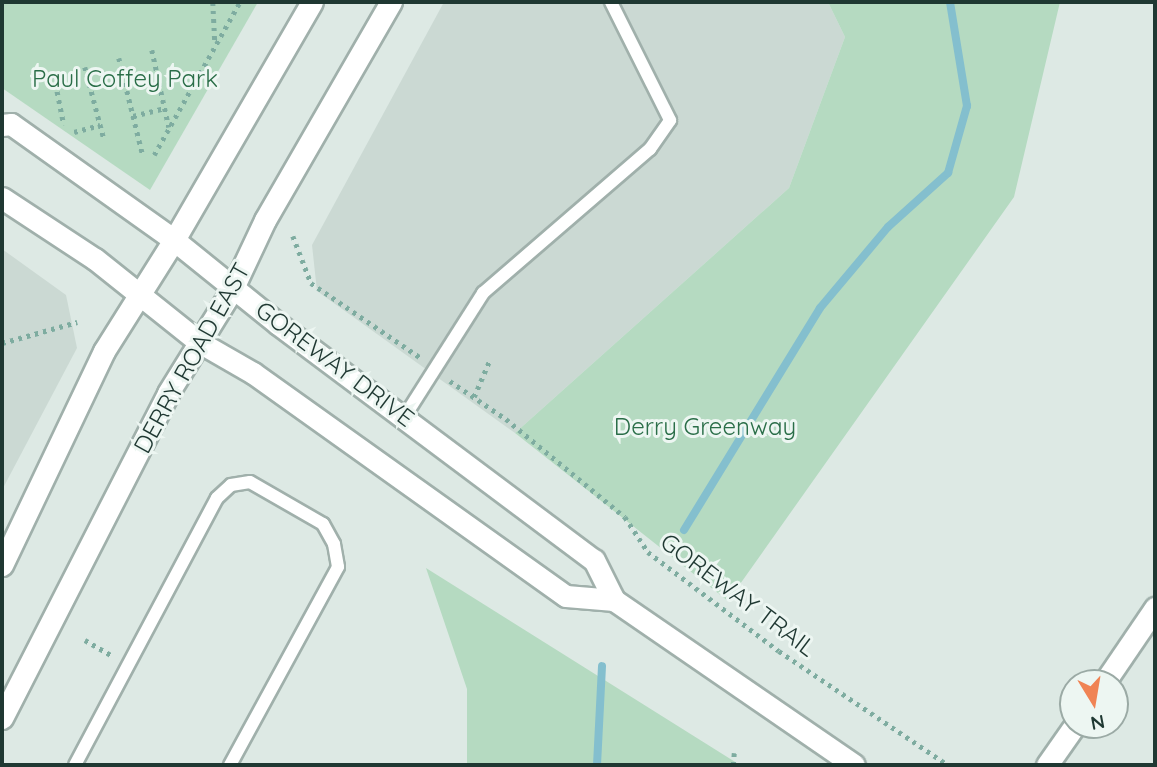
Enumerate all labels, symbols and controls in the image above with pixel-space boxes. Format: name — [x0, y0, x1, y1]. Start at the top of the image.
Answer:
park label: Paul Coffey Park — [32, 65, 218, 93]
street label: DERRY ROAD EAST — [128, 258, 256, 458]
street label: GOREWAY DRIVE — [250, 295, 420, 433]
park label: Derry Greenway — [614, 413, 796, 441]
street label: GOREWAY TRAIL — [655, 527, 821, 663]
north arrow — [1059, 669, 1129, 739]
text: N — [1088, 710, 1107, 736]

